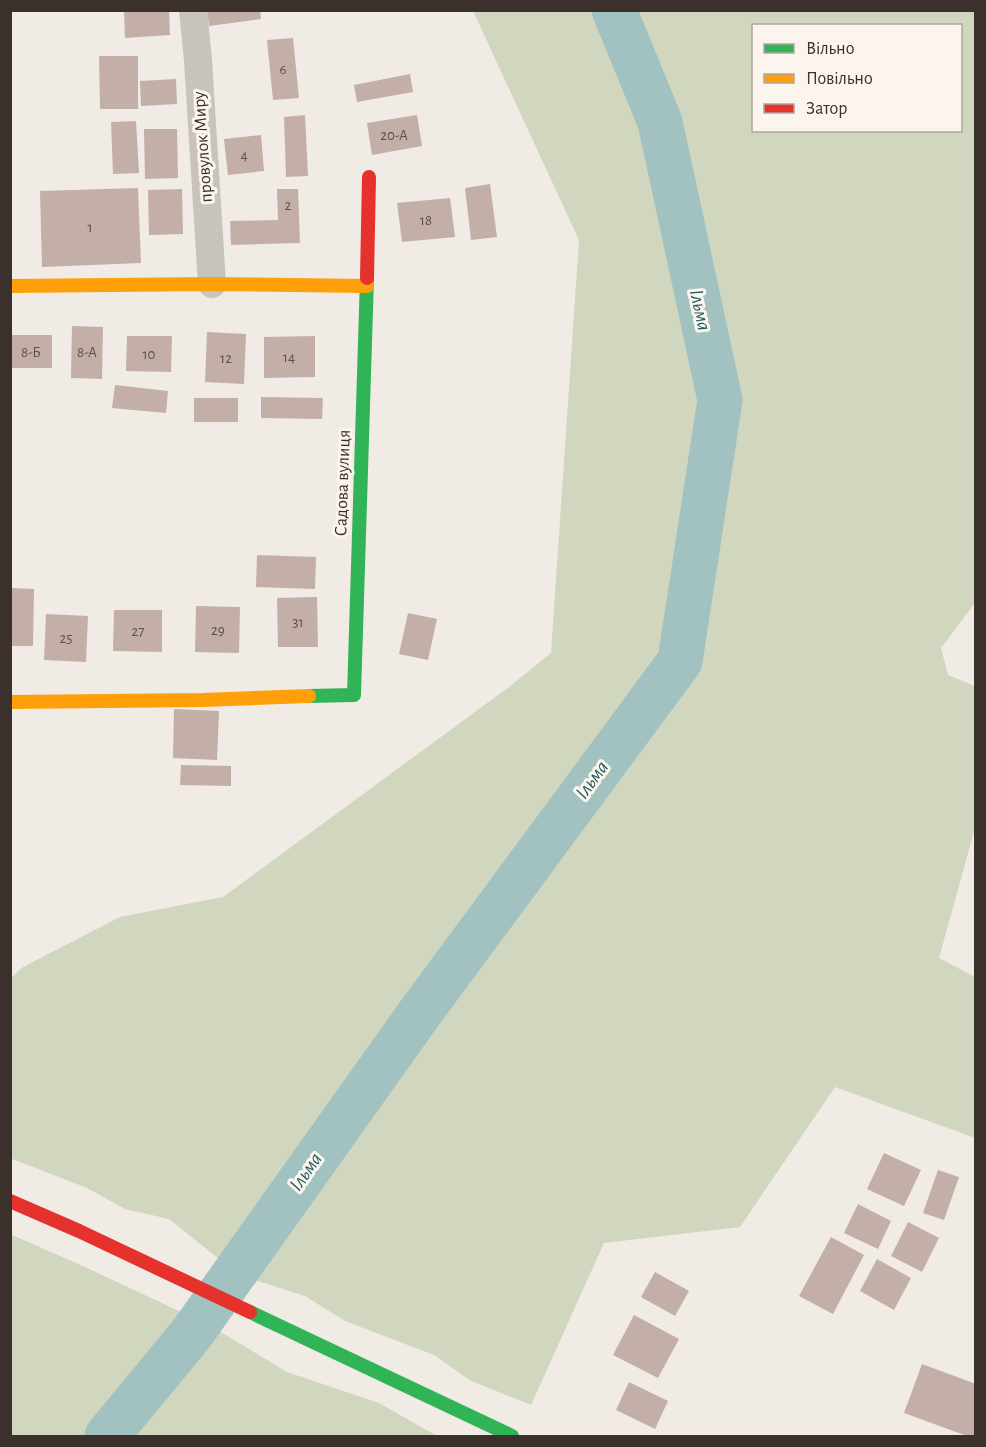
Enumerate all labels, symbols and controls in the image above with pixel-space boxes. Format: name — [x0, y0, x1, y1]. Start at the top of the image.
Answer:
legend — [752, 24, 962, 132]
text: Вільно — [806, 40, 854, 58]
house number: 6 — [279, 62, 287, 77]
text: Повільно — [806, 70, 873, 88]
street label: провулок Миру — [190, 90, 216, 203]
text: Затор — [806, 100, 847, 118]
house number: 20-А — [380, 128, 408, 143]
house number: 4 — [240, 148, 248, 163]
house number: 2 — [285, 198, 292, 213]
house number: 18 — [420, 213, 432, 228]
house number: 1 — [87, 220, 93, 235]
water label: Ільма — [686, 288, 714, 332]
house number: 8-Б — [21, 345, 41, 360]
house number: 8-А — [77, 345, 97, 360]
house number: 10 — [142, 347, 156, 362]
house number: 14 — [283, 350, 295, 365]
house number: 12 — [220, 351, 232, 366]
street label: Садова вулиця — [332, 429, 354, 537]
house number: 31 — [292, 615, 304, 630]
house number: 29 — [211, 623, 225, 638]
house number: 27 — [131, 624, 145, 639]
house number: 25 — [59, 631, 73, 646]
water label: Ільма — [572, 757, 612, 803]
water label: Ільма — [286, 1149, 326, 1195]

